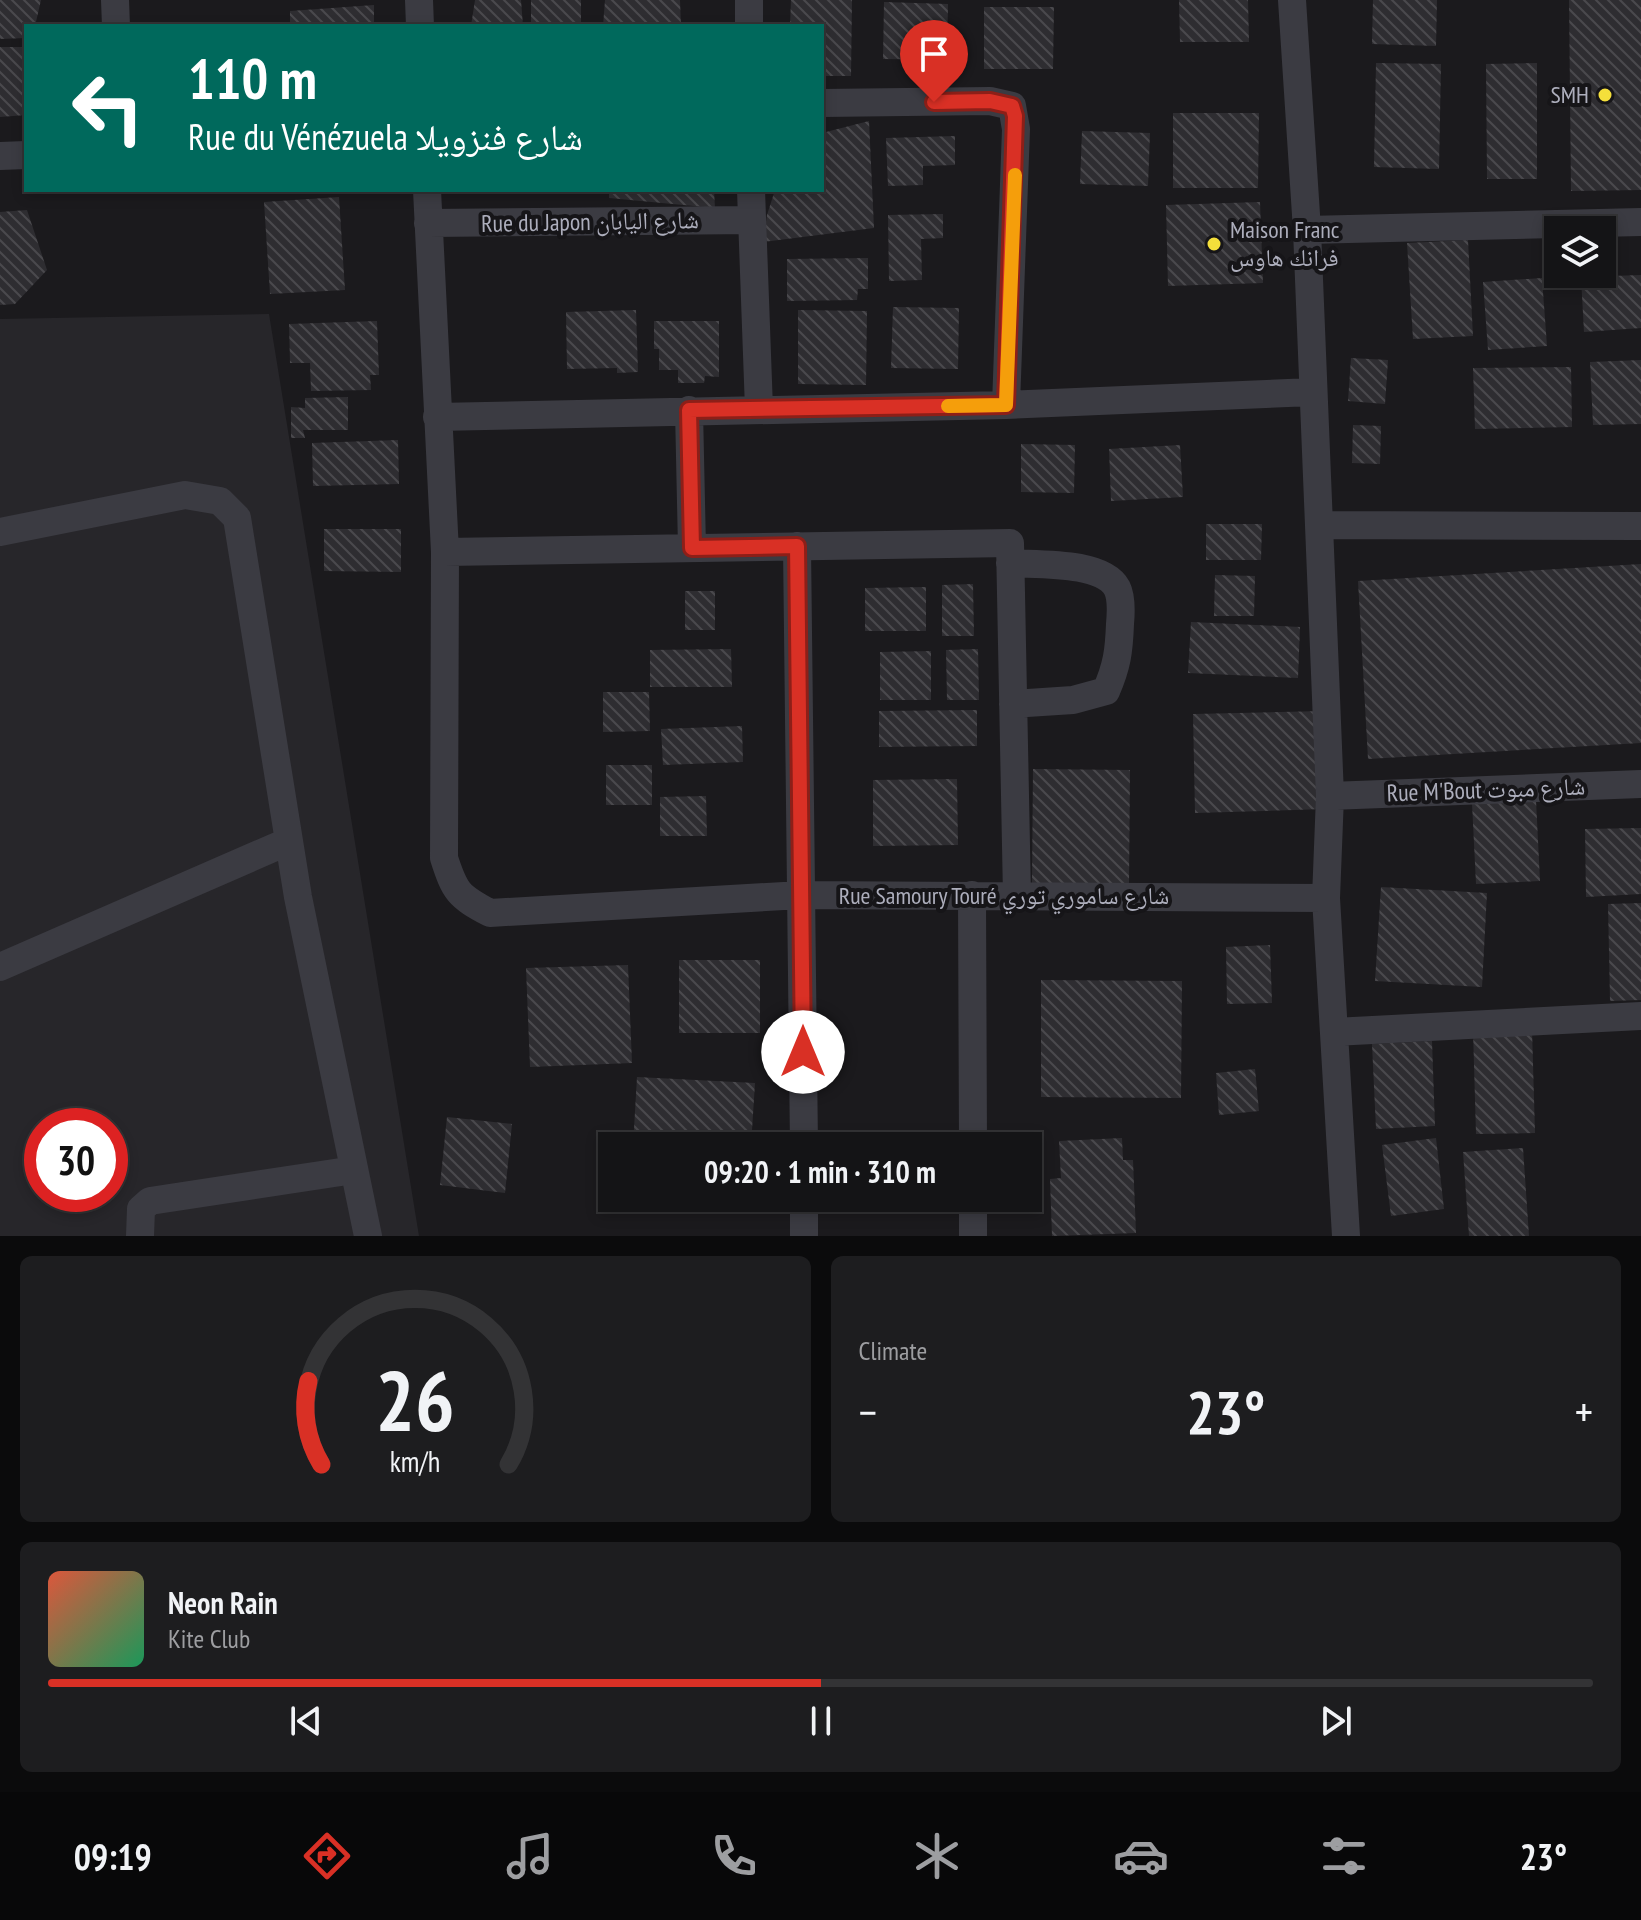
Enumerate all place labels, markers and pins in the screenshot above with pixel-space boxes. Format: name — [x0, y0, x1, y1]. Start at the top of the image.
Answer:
pin — [900, 20, 968, 102]
place label: SMH — [1551, 79, 1589, 110]
marker: SMH — [1596, 86, 1614, 104]
place label: Maison Franc فرانك هاوس — [1230, 214, 1340, 273]
marker: Maison Franc فرانك هاوس — [1205, 235, 1223, 253]

